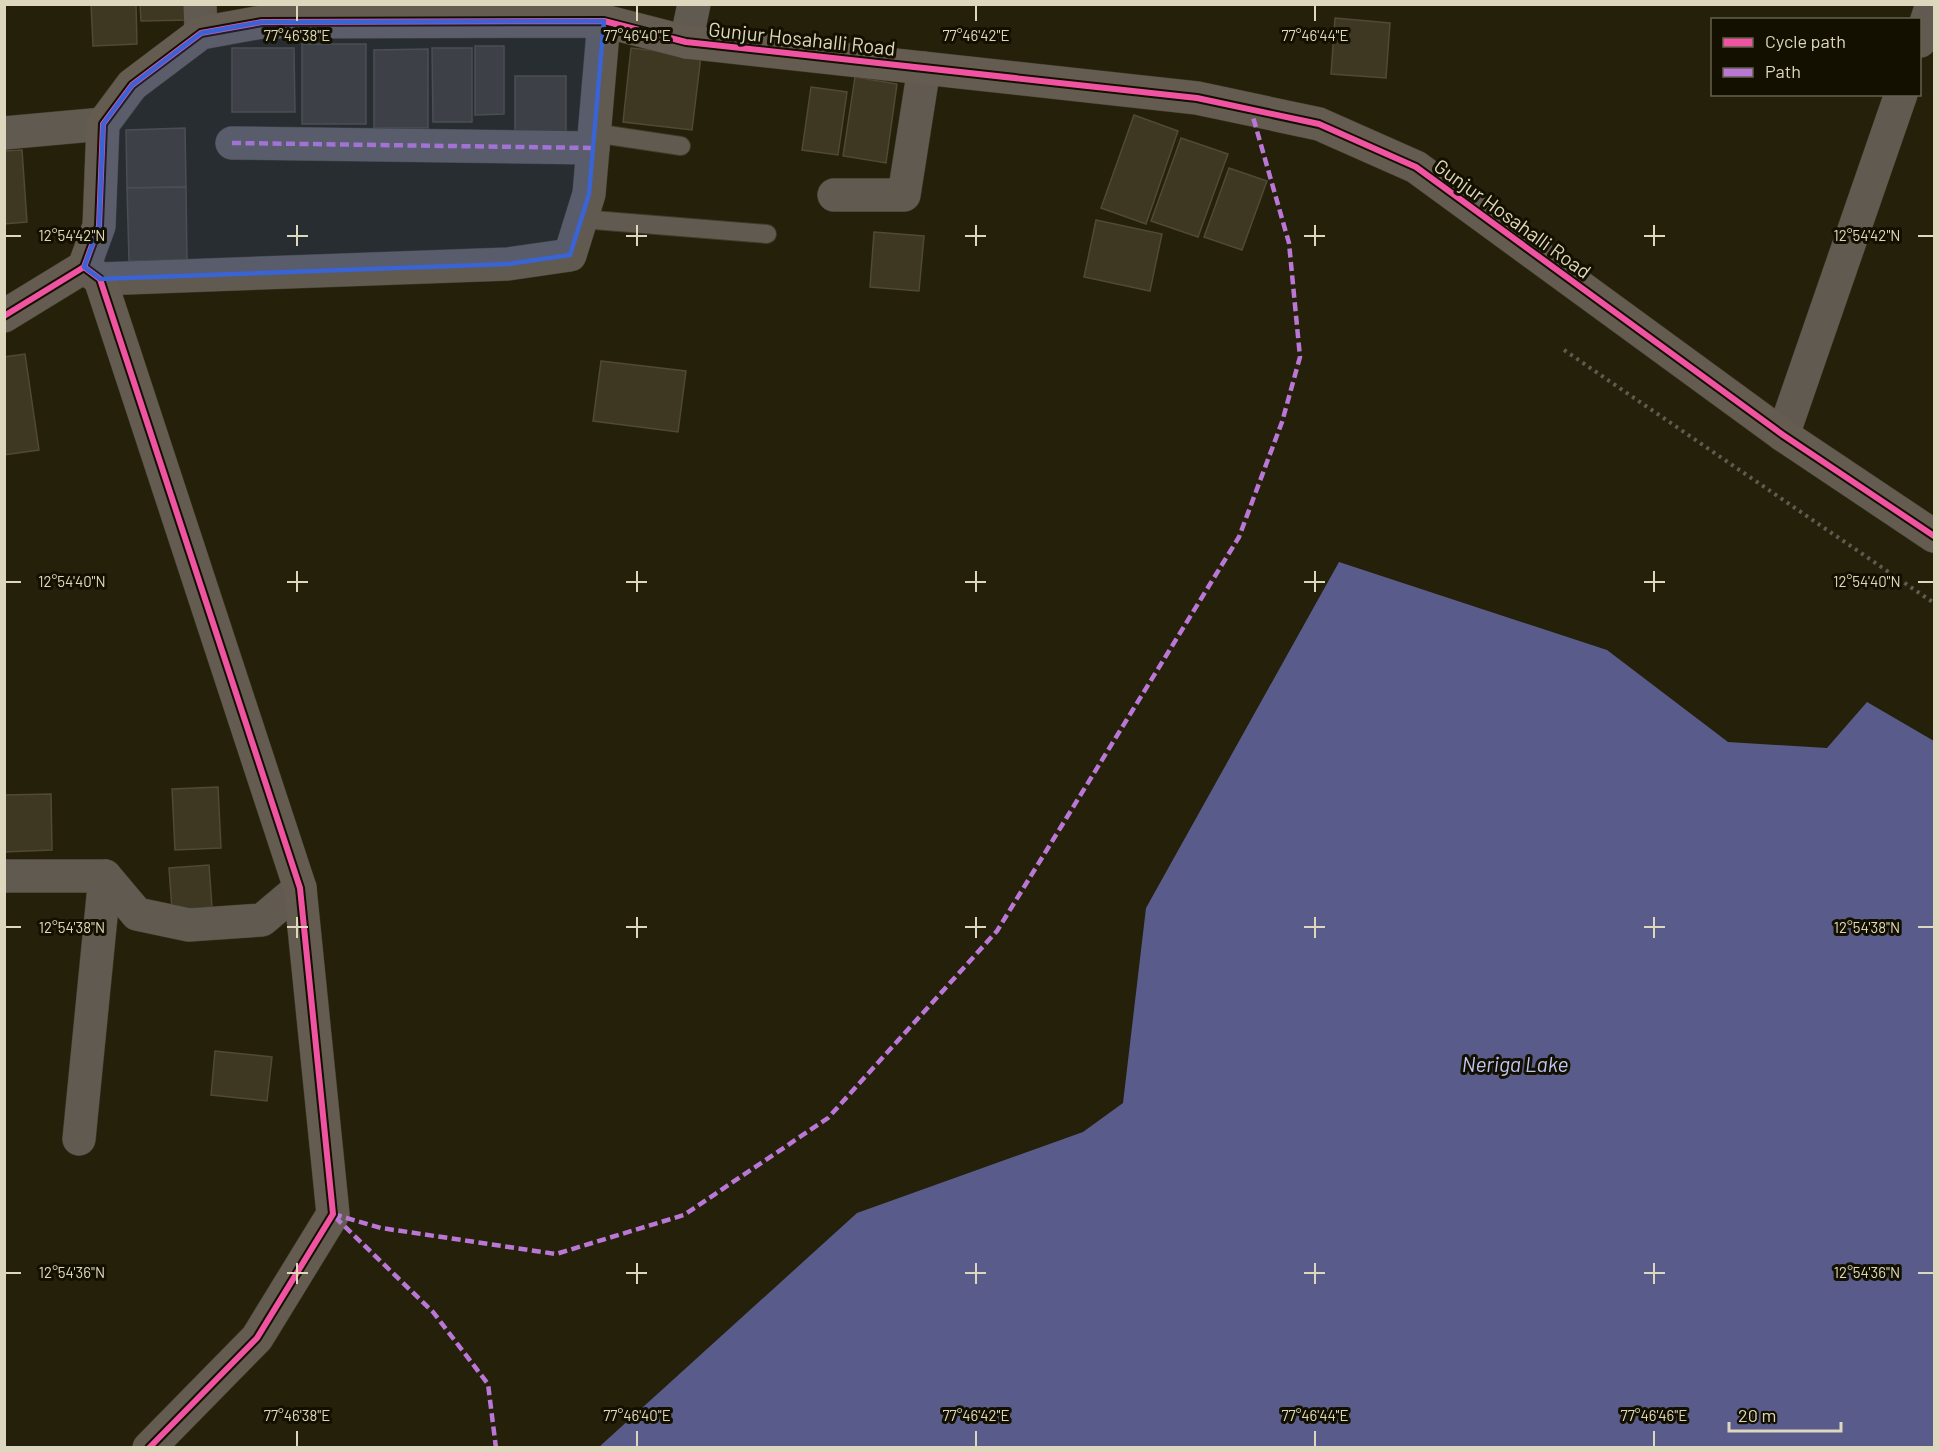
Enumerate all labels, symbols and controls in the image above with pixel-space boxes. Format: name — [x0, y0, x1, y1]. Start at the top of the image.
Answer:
street label: Gunjur Hosahalli Road — [707, 16, 897, 60]
legend — [1711, 18, 1921, 96]
text: 77°46'38"E — [264, 26, 330, 44]
text: 77°46'40"E — [603, 26, 671, 44]
text: 77°46'42"E — [942, 26, 1010, 44]
text: 77°46'44"E — [1281, 26, 1349, 44]
text: Cycle path — [1765, 30, 1846, 52]
text: Path — [1765, 60, 1801, 82]
street label: Gunjur Hosahalli Road — [1430, 153, 1596, 283]
text: 12°54'42"N — [39, 226, 106, 244]
text: 12°54'42"N — [1834, 226, 1901, 244]
text: 12°54'40"N — [38, 572, 106, 590]
text: 12°54'40"N — [1833, 572, 1901, 590]
text: 12°54'38"N — [39, 918, 105, 936]
text: 12°54'38"N — [1834, 918, 1900, 936]
water label: Neriga Lake — [1462, 1051, 1568, 1076]
text: 12°54'36"N — [39, 1263, 105, 1281]
text: 12°54'36"N — [1834, 1263, 1900, 1281]
scale bar — [1729, 1395, 1842, 1433]
text: 20 m — [1738, 1404, 1776, 1426]
text: 77°46'38"E — [264, 1406, 330, 1424]
text: 77°46'40"E — [603, 1406, 671, 1424]
text: 77°46'42"E — [942, 1406, 1010, 1424]
text: 77°46'44"E — [1281, 1406, 1349, 1424]
text: 77°46'46"E — [1621, 1406, 1687, 1424]

